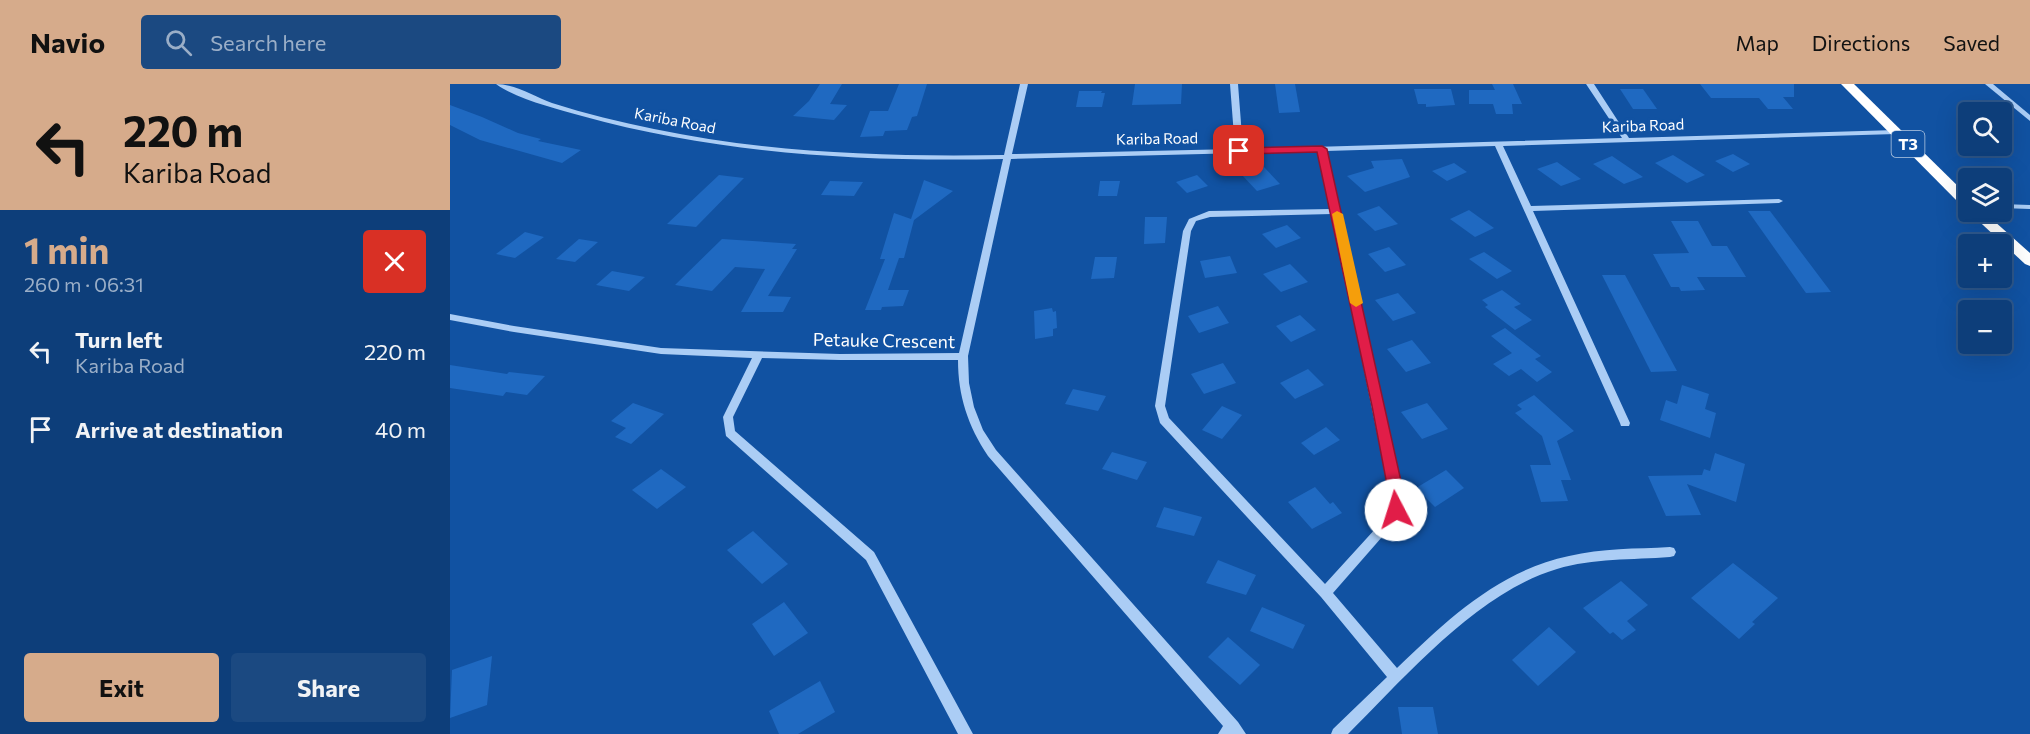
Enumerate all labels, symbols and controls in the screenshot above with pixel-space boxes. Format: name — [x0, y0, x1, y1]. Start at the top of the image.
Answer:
search box — [141, 15, 561, 69]
text: Navio — [30, 25, 105, 59]
icon: search — [162, 26, 195, 59]
text: Search here — [210, 29, 326, 56]
text: Map — [1736, 30, 1779, 55]
text: Directions — [1812, 30, 1910, 55]
text: Saved — [1943, 30, 2000, 55]
map controls — [1958, 102, 2012, 354]
button: search — [1958, 102, 2012, 156]
street label: Kariba Road — [633, 103, 717, 137]
text: 220 m — [123, 104, 243, 156]
icon: left — [24, 108, 102, 186]
street label: Kariba Road — [1601, 115, 1684, 135]
pin — [1213, 125, 1264, 176]
street label: Kariba Road — [1116, 128, 1198, 148]
road number: T3 — [1892, 131, 1924, 157]
icon: arrive — [1222, 134, 1255, 167]
text: Kariba Road — [123, 156, 271, 189]
button: layers — [1958, 168, 2012, 222]
text: 1 min — [24, 227, 109, 271]
button: close — [363, 230, 426, 293]
button: + — [1958, 234, 2012, 288]
text: 260 m · 06:31 — [24, 272, 144, 296]
button: − — [1958, 300, 2012, 354]
text: Turn left — [75, 326, 162, 353]
street label: Petauke Crescent — [813, 328, 955, 352]
icon: left — [24, 335, 57, 368]
text: 220 m — [364, 338, 426, 365]
text: Kariba Road — [75, 353, 185, 377]
icon: arrive — [24, 413, 57, 446]
text: Arrive at destination — [75, 416, 283, 443]
text: 40 m — [375, 416, 426, 443]
position arrow — [1364, 478, 1428, 542]
button: Exit — [24, 653, 219, 722]
button: Share — [231, 653, 426, 722]

